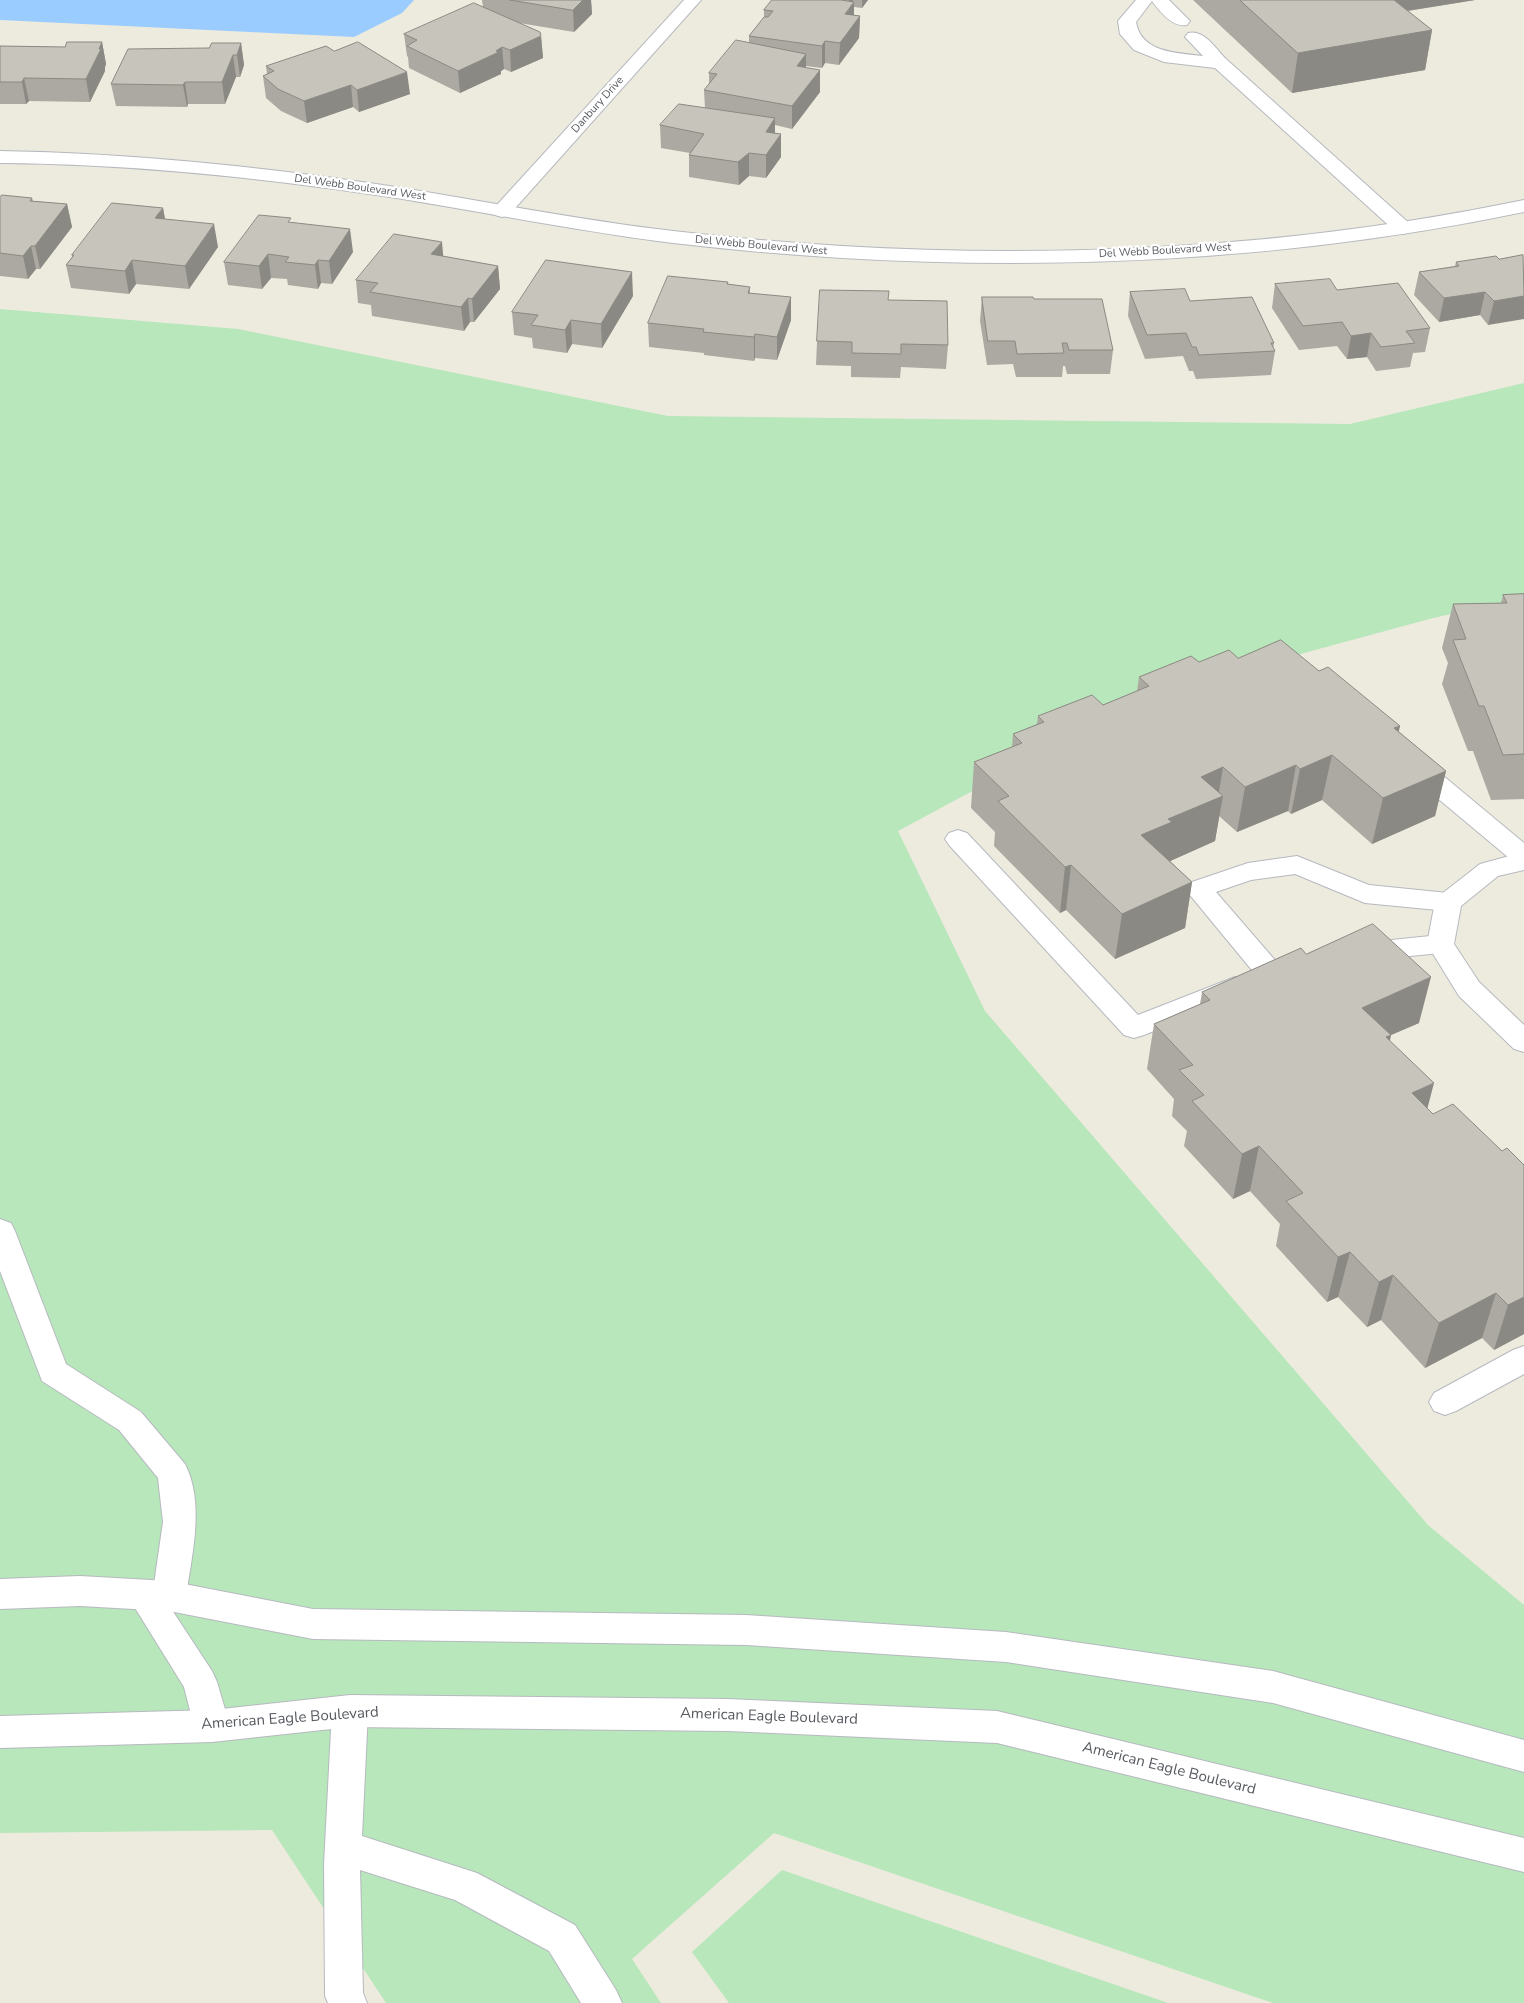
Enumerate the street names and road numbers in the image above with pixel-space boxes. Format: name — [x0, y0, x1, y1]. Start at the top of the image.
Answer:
street label: Danbury Drive — [569, 74, 627, 136]
street label: Del Webb Boulevard West — [293, 172, 427, 204]
street label: Del Webb Boulevard West — [694, 234, 828, 258]
street label: Del Webb Boulevard West — [1098, 241, 1232, 261]
street label: American Eagle Boulevard — [201, 1704, 379, 1734]
street label: American Eagle Boulevard — [680, 1705, 858, 1729]
street label: American Eagle Boulevard — [1080, 1739, 1258, 1799]

